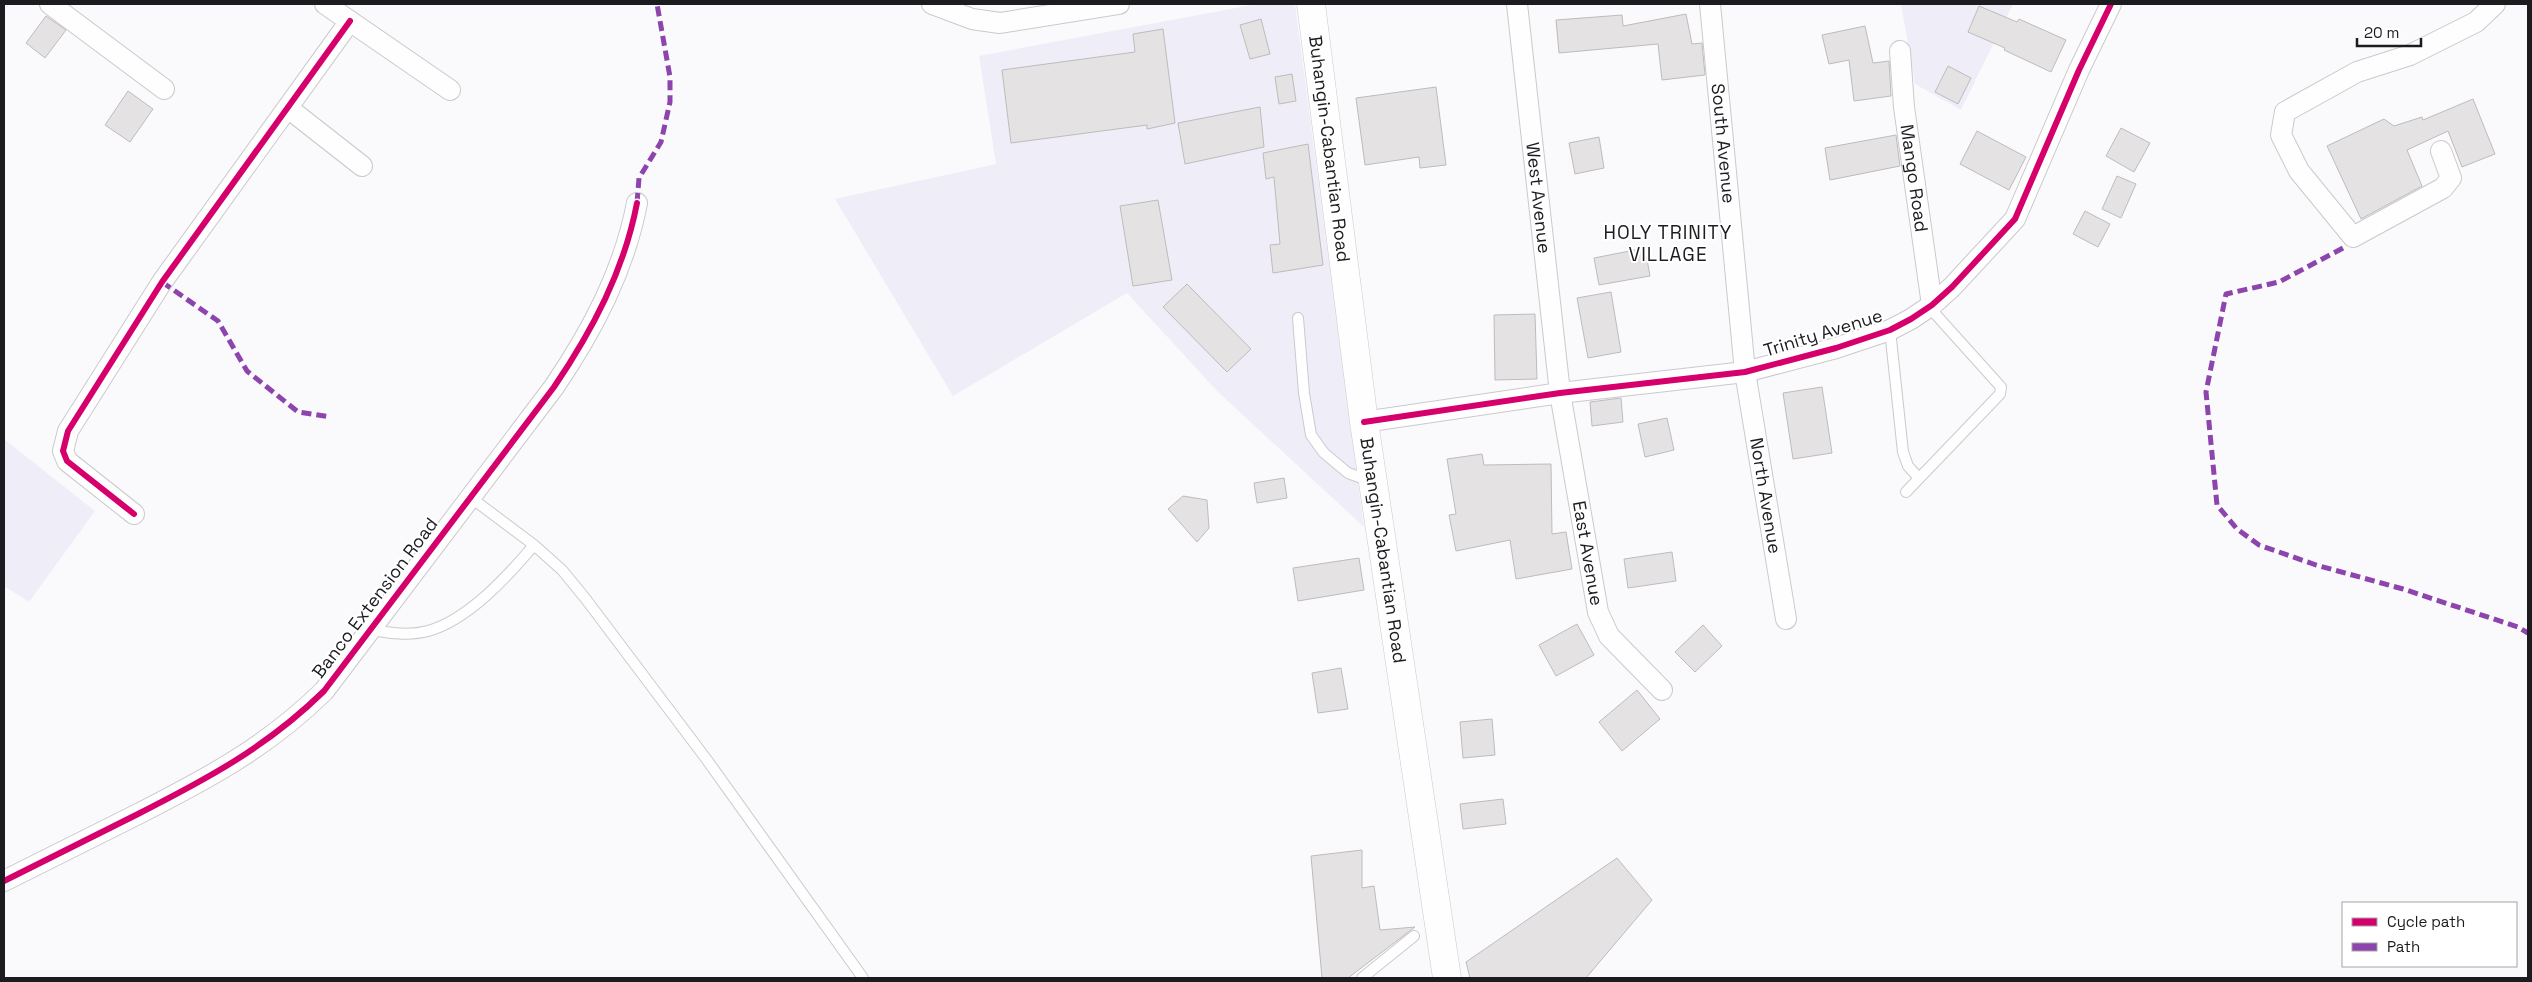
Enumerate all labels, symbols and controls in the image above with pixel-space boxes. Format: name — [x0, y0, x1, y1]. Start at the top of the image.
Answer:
scale bar — [2357, 15, 2421, 47]
text: 20 m — [2364, 23, 2399, 42]
street label: Buhangin-Cabantian Road — [1304, 34, 1356, 263]
street label: South Avenue — [1707, 82, 1741, 204]
street label: Mango Road — [1896, 123, 1934, 233]
street label: West Avenue — [1521, 141, 1556, 255]
district label: HOLY TRINITY VILLAGE — [1604, 220, 1732, 267]
street label: Trinity Avenue — [1761, 304, 1885, 362]
street label: Buhangin-Cabantian Road — [1355, 436, 1412, 665]
street label: North Avenue — [1745, 436, 1787, 555]
street label: East Avenue — [1568, 499, 1609, 607]
street label: Banco Extension Road — [307, 513, 442, 683]
legend — [2342, 902, 2517, 967]
text: Cycle path — [2387, 912, 2465, 931]
text: Path — [2387, 937, 2420, 956]

